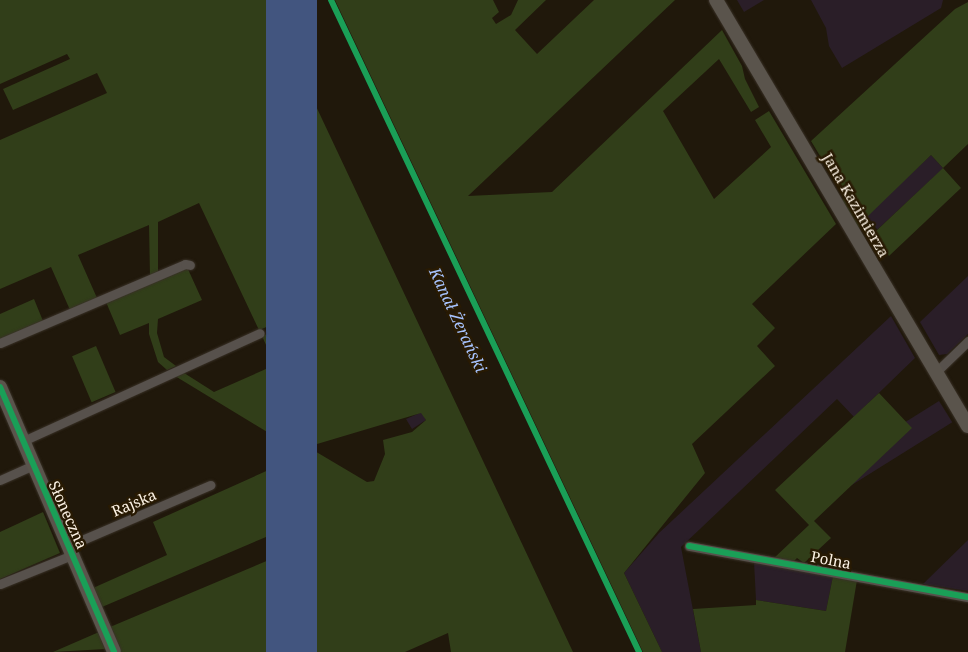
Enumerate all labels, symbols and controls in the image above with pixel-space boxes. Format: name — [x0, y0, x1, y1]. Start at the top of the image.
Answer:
street label: Jana Kazimierza — [819, 150, 893, 260]
water label: Kanał Żerański — [425, 264, 491, 376]
street label: Słoneczna — [45, 478, 91, 552]
street label: Rajska — [109, 486, 159, 520]
street label: Polna — [809, 547, 853, 573]

